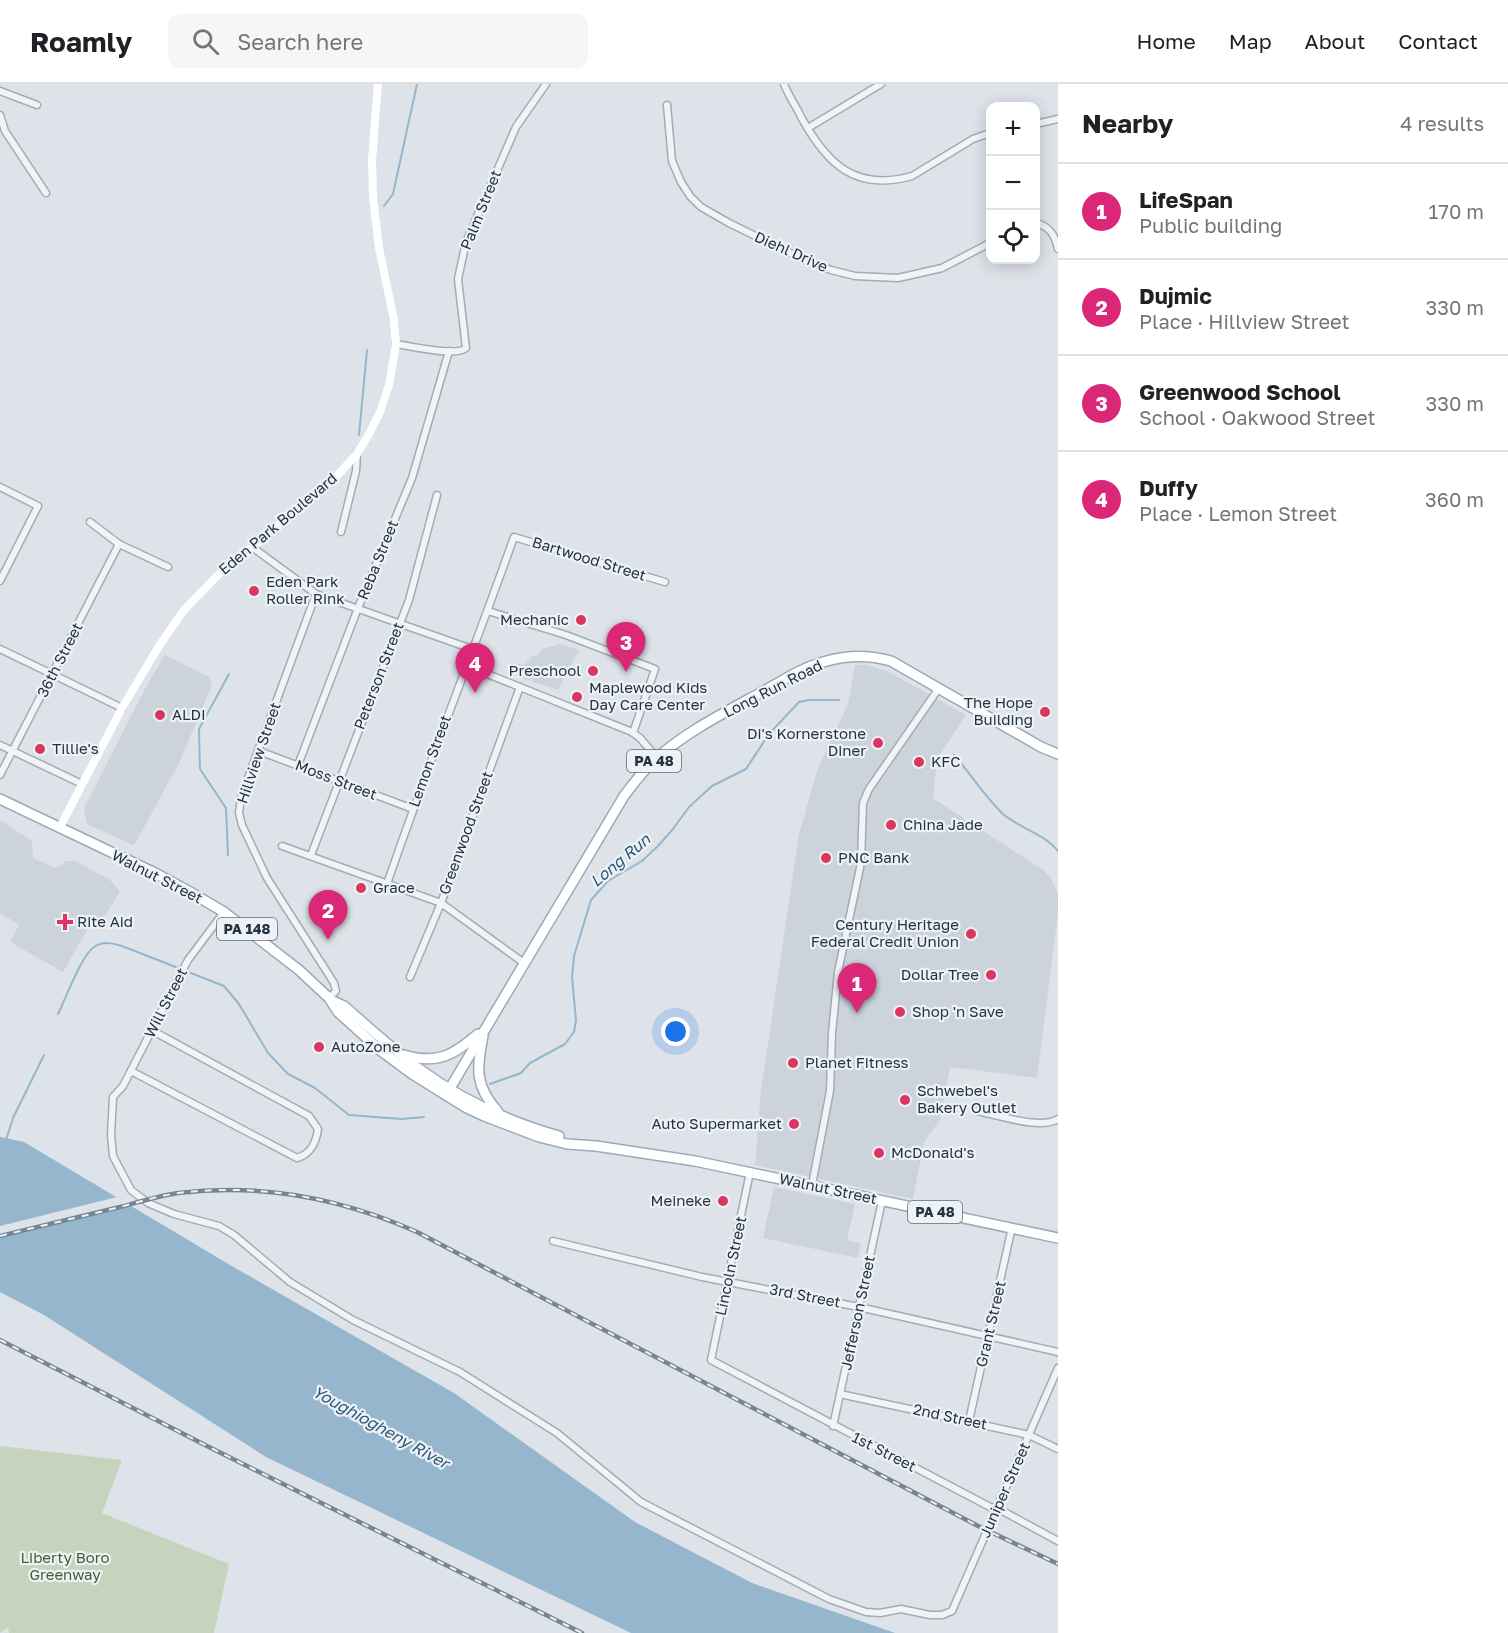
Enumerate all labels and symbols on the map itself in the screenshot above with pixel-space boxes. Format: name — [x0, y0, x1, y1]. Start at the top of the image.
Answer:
street label: Palm Street — [456, 167, 504, 252]
street label: Diehl Drive — [752, 227, 831, 275]
street label: Eden Park Boulevard — [215, 469, 340, 578]
street label: Reba Street — [353, 517, 401, 602]
street label: Bartwood Street — [530, 532, 648, 584]
place label: Eden Park Roller Rink — [266, 572, 345, 607]
marker: Eden Park Roller Rink — [247, 584, 261, 598]
place label: Mechanic — [500, 610, 569, 628]
marker: Mechanic — [574, 613, 588, 627]
street label: 36th Street — [33, 619, 86, 700]
street label: Peterson Street — [349, 620, 407, 732]
pin: 3 — [606, 622, 646, 672]
pin: 4 — [456, 644, 494, 693]
street label: Long Run Road — [720, 656, 825, 721]
place label: Preschool — [509, 661, 581, 679]
marker: Preschool — [586, 664, 600, 678]
place label: Maplewood Kids Day Care Center — [589, 678, 707, 713]
marker: Maplewood Kids Day Care Center — [570, 690, 584, 704]
place label: The Hope Building — [964, 693, 1033, 728]
street label: Hillview Street — [232, 700, 284, 806]
place label: ALDI — [172, 705, 206, 723]
marker: The Hope Building — [1038, 705, 1052, 719]
marker: ALDI — [153, 708, 167, 722]
street label: Lemon Street — [404, 712, 454, 809]
place label: Di's Kornerstone Diner — [747, 724, 866, 759]
marker: Di's Kornerstone Diner — [871, 736, 885, 750]
place label: Tillie's — [52, 739, 99, 757]
marker: Tillie's — [33, 742, 47, 756]
road number: PA 48 — [627, 750, 681, 772]
place label: KFC — [931, 752, 960, 770]
street label: Moss Street — [293, 755, 380, 803]
marker: KFC — [912, 755, 926, 769]
street label: Greenwood Street — [434, 768, 496, 897]
place label: China Jade — [903, 815, 983, 833]
marker: China Jade — [884, 818, 898, 832]
water label: Long Run — [586, 828, 655, 891]
street label: Walnut Street — [109, 845, 206, 907]
place label: PNC Bank — [838, 848, 910, 866]
marker: PNC Bank — [819, 851, 833, 865]
place label: Grace — [373, 878, 415, 896]
marker: Grace — [354, 881, 368, 895]
pin: 2 — [308, 890, 348, 940]
place label: Rite Aid — [77, 912, 133, 930]
marker: Rite Aid — [58, 915, 72, 929]
place label: Century Heritage Federal Credit Union — [811, 915, 959, 950]
road number: PA 148 — [217, 918, 277, 940]
marker: Century Heritage Federal Credit Union — [964, 927, 978, 941]
pin: 1 — [838, 964, 876, 1013]
street label: Will Street — [140, 965, 190, 1041]
place label: Dollar Tree — [901, 965, 979, 983]
marker: Dollar Tree — [984, 968, 998, 982]
place label: Shop 'n Save — [912, 1002, 1004, 1020]
marker: Shop 'n Save — [893, 1005, 907, 1019]
your location — [661, 1017, 690, 1046]
place label: AutoZone — [331, 1037, 401, 1055]
marker: AutoZone — [312, 1040, 326, 1054]
place label: Planet Fitness — [805, 1053, 909, 1071]
marker: Planet Fitness — [786, 1056, 800, 1070]
place label: Schwebel's Bakery Outlet — [917, 1081, 1016, 1116]
marker: Schwebel's Bakery Outlet — [898, 1093, 912, 1107]
place label: Auto Supermarket — [651, 1114, 782, 1132]
marker: Auto Supermarket — [787, 1117, 801, 1131]
place label: McDonald's — [891, 1143, 974, 1161]
marker: McDonald's — [872, 1146, 886, 1160]
street label: Walnut Street — [778, 1169, 879, 1207]
place label: Meineke — [651, 1191, 711, 1209]
marker: Meineke — [716, 1194, 730, 1208]
road number: PA 48 — [908, 1201, 962, 1223]
street label: Lincoln Street — [711, 1214, 749, 1317]
street label: Jefferson Street — [836, 1254, 878, 1372]
street label: 3rd Street — [768, 1279, 842, 1311]
street label: Grant Street — [971, 1279, 1009, 1369]
water label: Youghiogheny River — [309, 1381, 455, 1474]
street label: 2nd Street — [912, 1399, 989, 1433]
street label: 1st Street — [849, 1427, 919, 1475]
street label: Juniper Street — [975, 1439, 1033, 1540]
park label: Liberty Boro Greenway — [21, 1548, 109, 1583]

